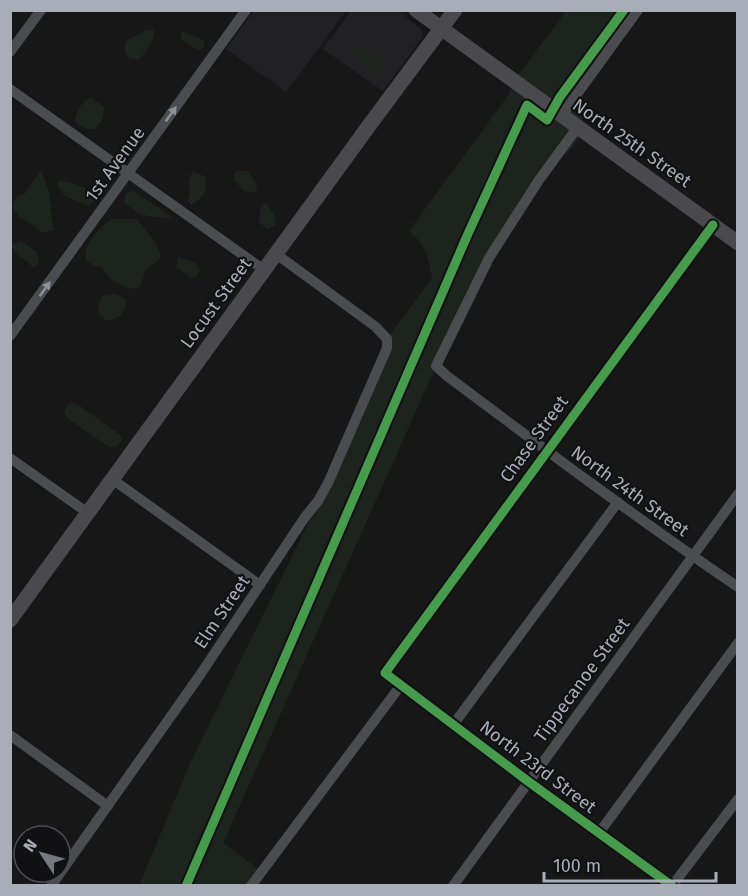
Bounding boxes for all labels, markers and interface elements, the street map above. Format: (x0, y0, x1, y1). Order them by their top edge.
street label: North 25th Street (568, 94, 696, 192)
one-way arrow (165, 106, 177, 121)
street label: 1st Avenue (80, 122, 150, 206)
street label: Locust Street (176, 253, 256, 353)
one-way arrow (39, 281, 51, 297)
street label: Chase Street (495, 391, 573, 487)
street label: North 24th Street (567, 441, 694, 541)
street label: Elm Street (189, 571, 255, 653)
street label: Tippecanoe Street (530, 613, 635, 746)
street label: North 23rd Street (475, 716, 601, 818)
north arrow (12, 824, 72, 884)
text: N (19, 836, 41, 855)
scale bar (544, 845, 716, 883)
text: 100 m (553, 855, 601, 877)

